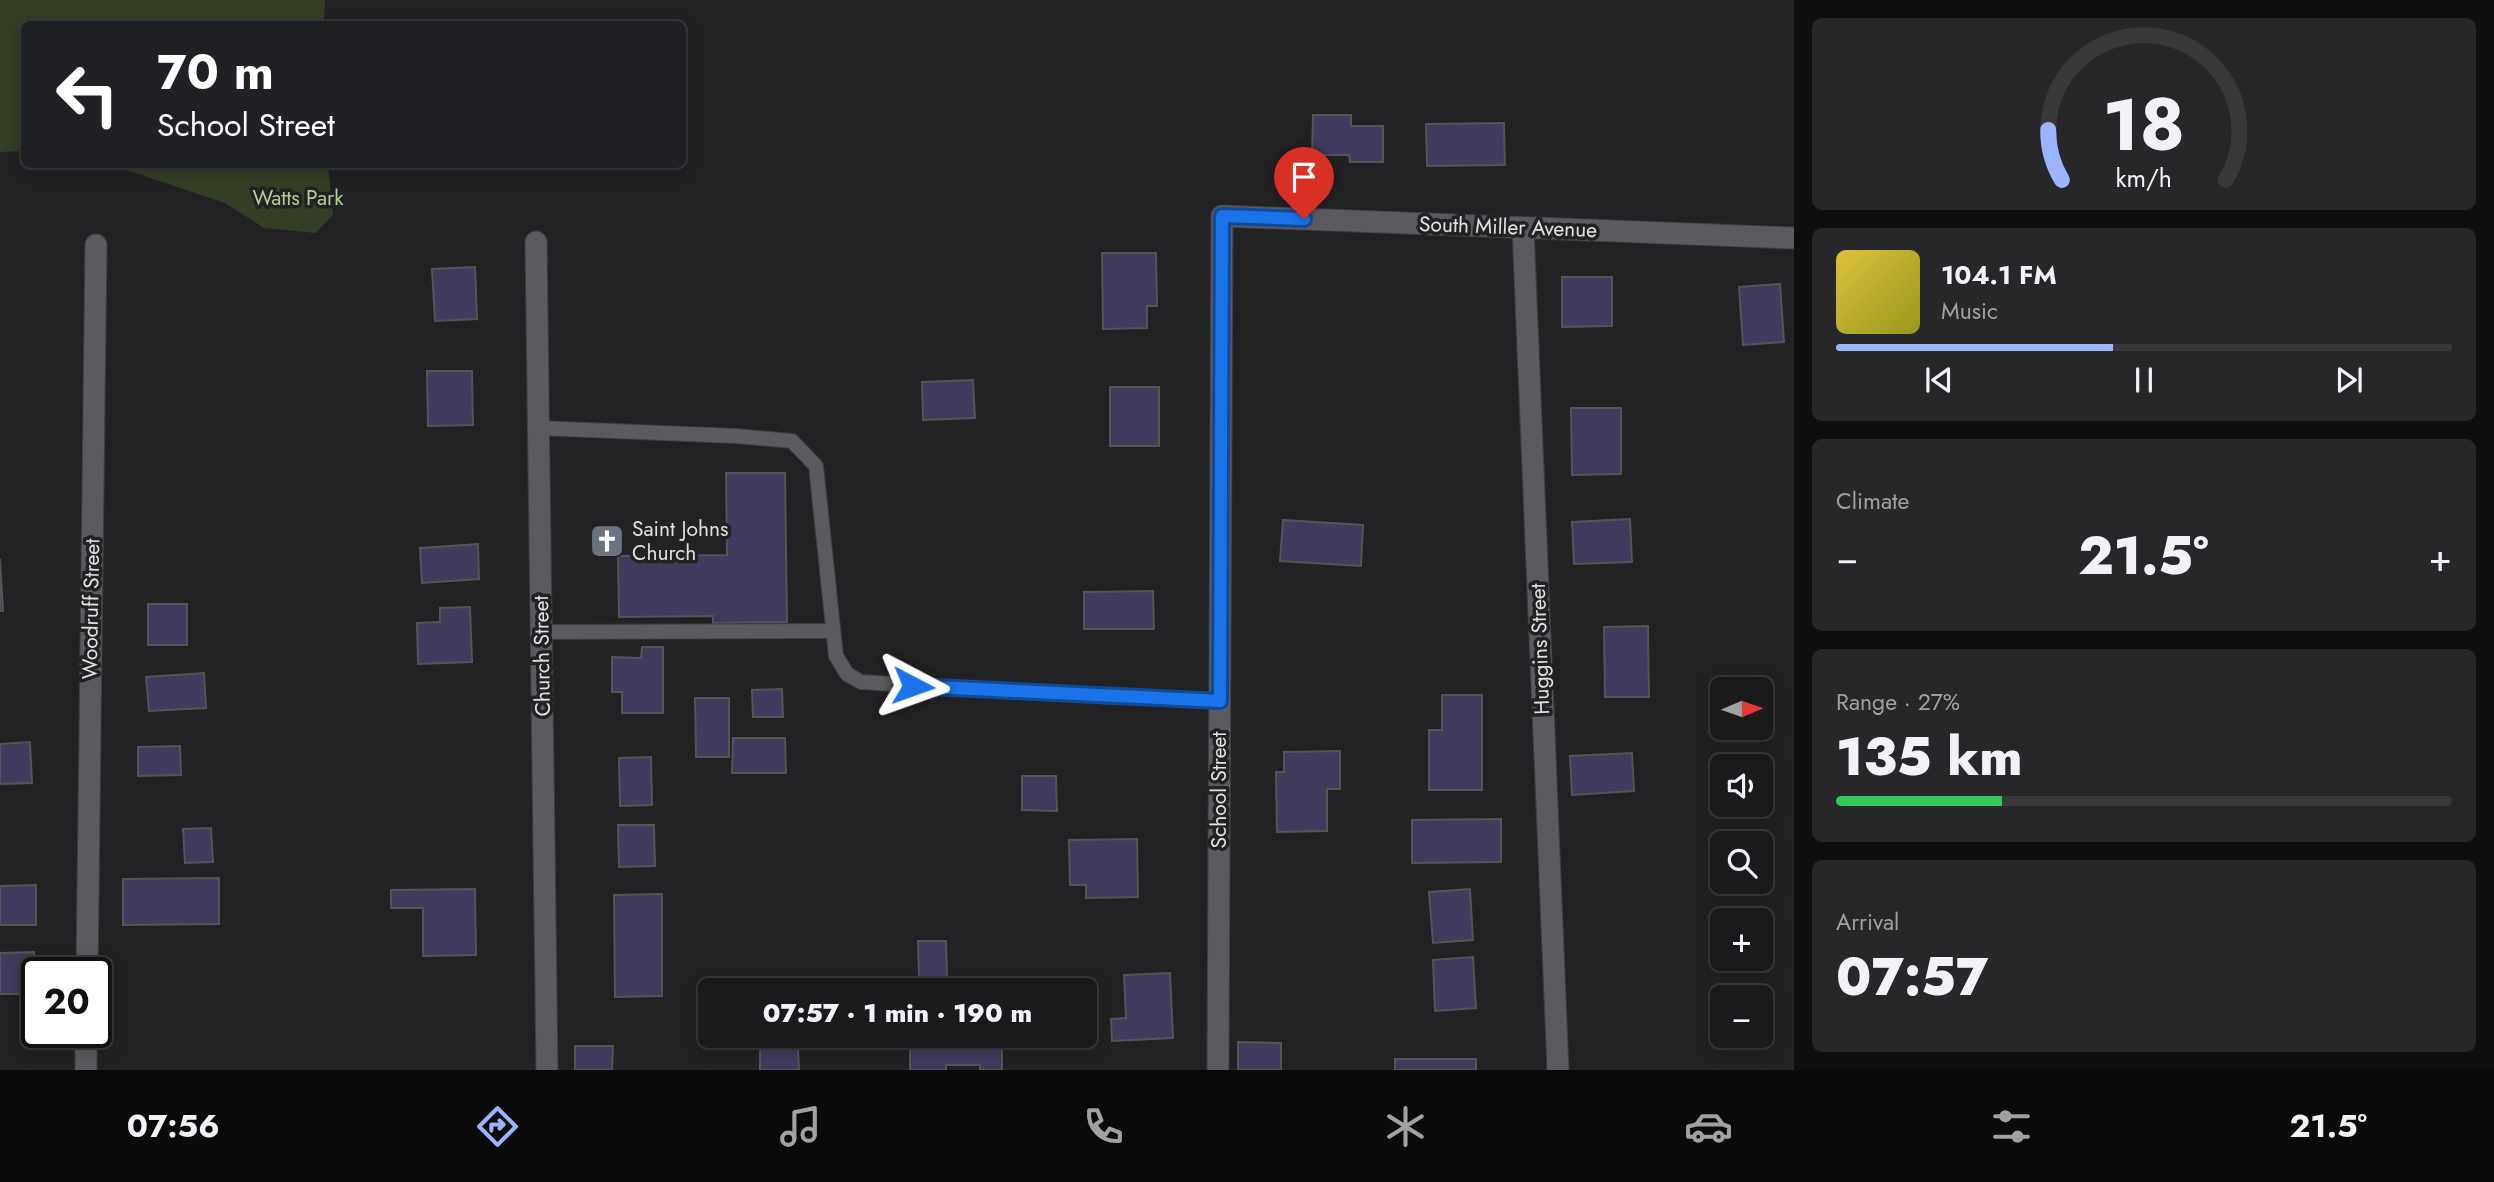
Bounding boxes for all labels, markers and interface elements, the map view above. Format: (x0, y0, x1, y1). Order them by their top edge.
text: 70 m (157, 37, 274, 107)
icon: left (42, 49, 133, 140)
text: 18 (2103, 73, 2185, 178)
text: School Street (157, 102, 335, 148)
pin (1274, 147, 1334, 219)
icon: arrive (1285, 158, 1323, 196)
text: km/h (2116, 160, 2172, 196)
park label: Watts Park (252, 183, 344, 213)
street label: South Miller Avenue (1418, 209, 1598, 245)
text: 104.1 FM (1941, 256, 2057, 294)
text: Music (1941, 294, 1998, 328)
icon: previous (1920, 361, 1958, 399)
icon: pause (2125, 361, 2163, 399)
icon: next (2330, 361, 2368, 399)
text: Climate (1836, 484, 1909, 518)
place label: Saint Johns Church (632, 514, 728, 568)
text: 21.5° (2078, 518, 2209, 594)
church icon: Saint Johns Church (588, 522, 626, 560)
text: − (1836, 530, 1858, 585)
text: + (2429, 530, 2452, 585)
street label: Woodruff Street (75, 538, 107, 680)
street label: Huggins Street (1523, 583, 1557, 715)
street label: Church Street (526, 595, 558, 717)
position arrow (876, 649, 950, 723)
north arrow (1710, 677, 1773, 740)
map controls (1710, 677, 1773, 1048)
text: Range · 27% (1836, 685, 1960, 719)
text: 135 km (1836, 719, 2023, 795)
street label: School Street (1204, 732, 1234, 848)
button: sound (1710, 754, 1773, 817)
button: search (1710, 831, 1773, 894)
text: Arrival (1836, 905, 1899, 939)
button: + (1710, 908, 1773, 971)
text: 07:57 (1836, 939, 1988, 1015)
speed limit sign: 20 (21, 957, 112, 1048)
button: − (1710, 985, 1773, 1048)
text: 07:57 · 1 min · 190 m (763, 994, 1032, 1032)
icon: directions (473, 1102, 522, 1151)
icon: music (776, 1102, 825, 1151)
icon: phone (1079, 1102, 1128, 1151)
icon: climate (1381, 1102, 1430, 1151)
icon: car (1684, 1102, 1733, 1151)
icon: filters (1987, 1102, 2036, 1151)
text: 07:56 (127, 1103, 220, 1149)
text: 21.5° (2289, 1103, 2367, 1149)

